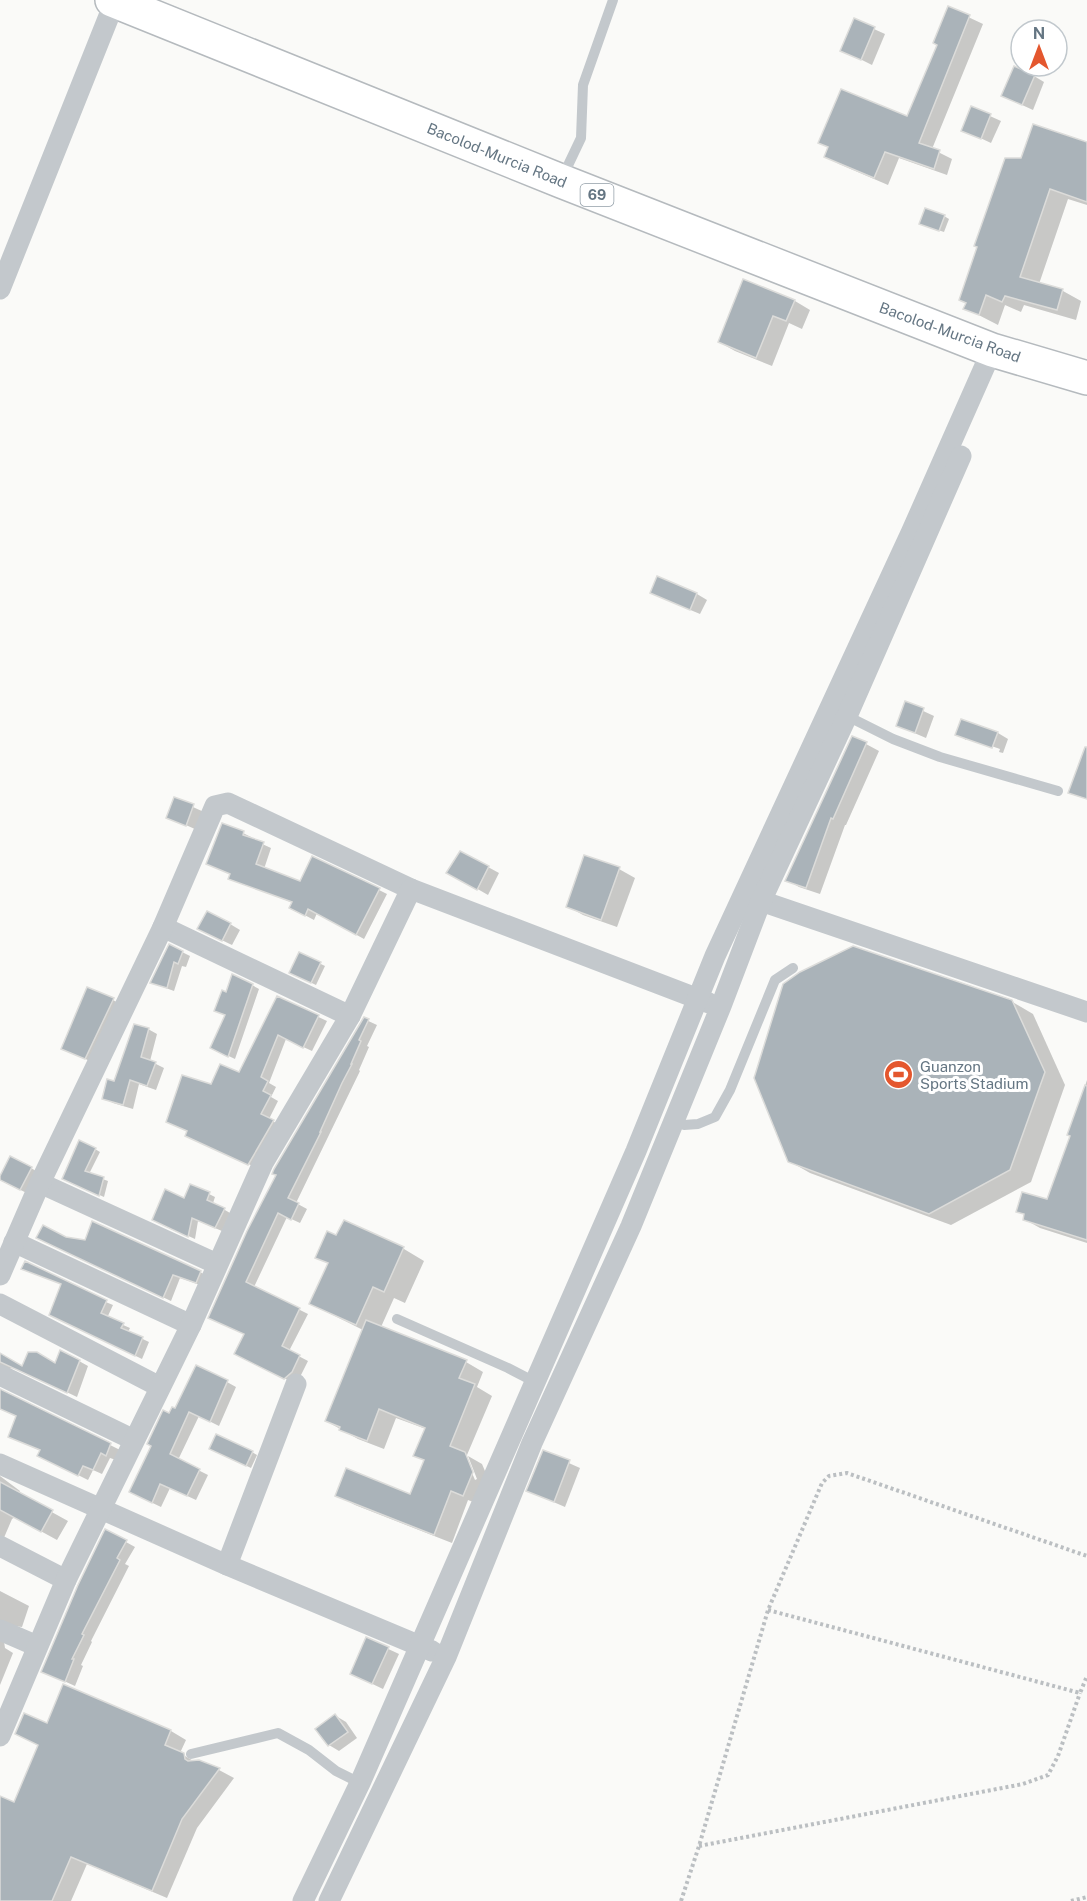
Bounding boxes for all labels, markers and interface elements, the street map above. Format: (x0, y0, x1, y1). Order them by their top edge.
north arrow (1009, 18, 1069, 78)
text: N (1033, 24, 1045, 43)
street label: Bacolod-Murcia Road (425, 119, 569, 191)
road number: 69 (580, 184, 614, 206)
street label: Bacolod-Murcia Road (877, 298, 1023, 366)
place label: Guanzon Sports Stadium (920, 1058, 1028, 1092)
sports icon: Guanzon Sports Stadium (883, 1059, 915, 1091)

